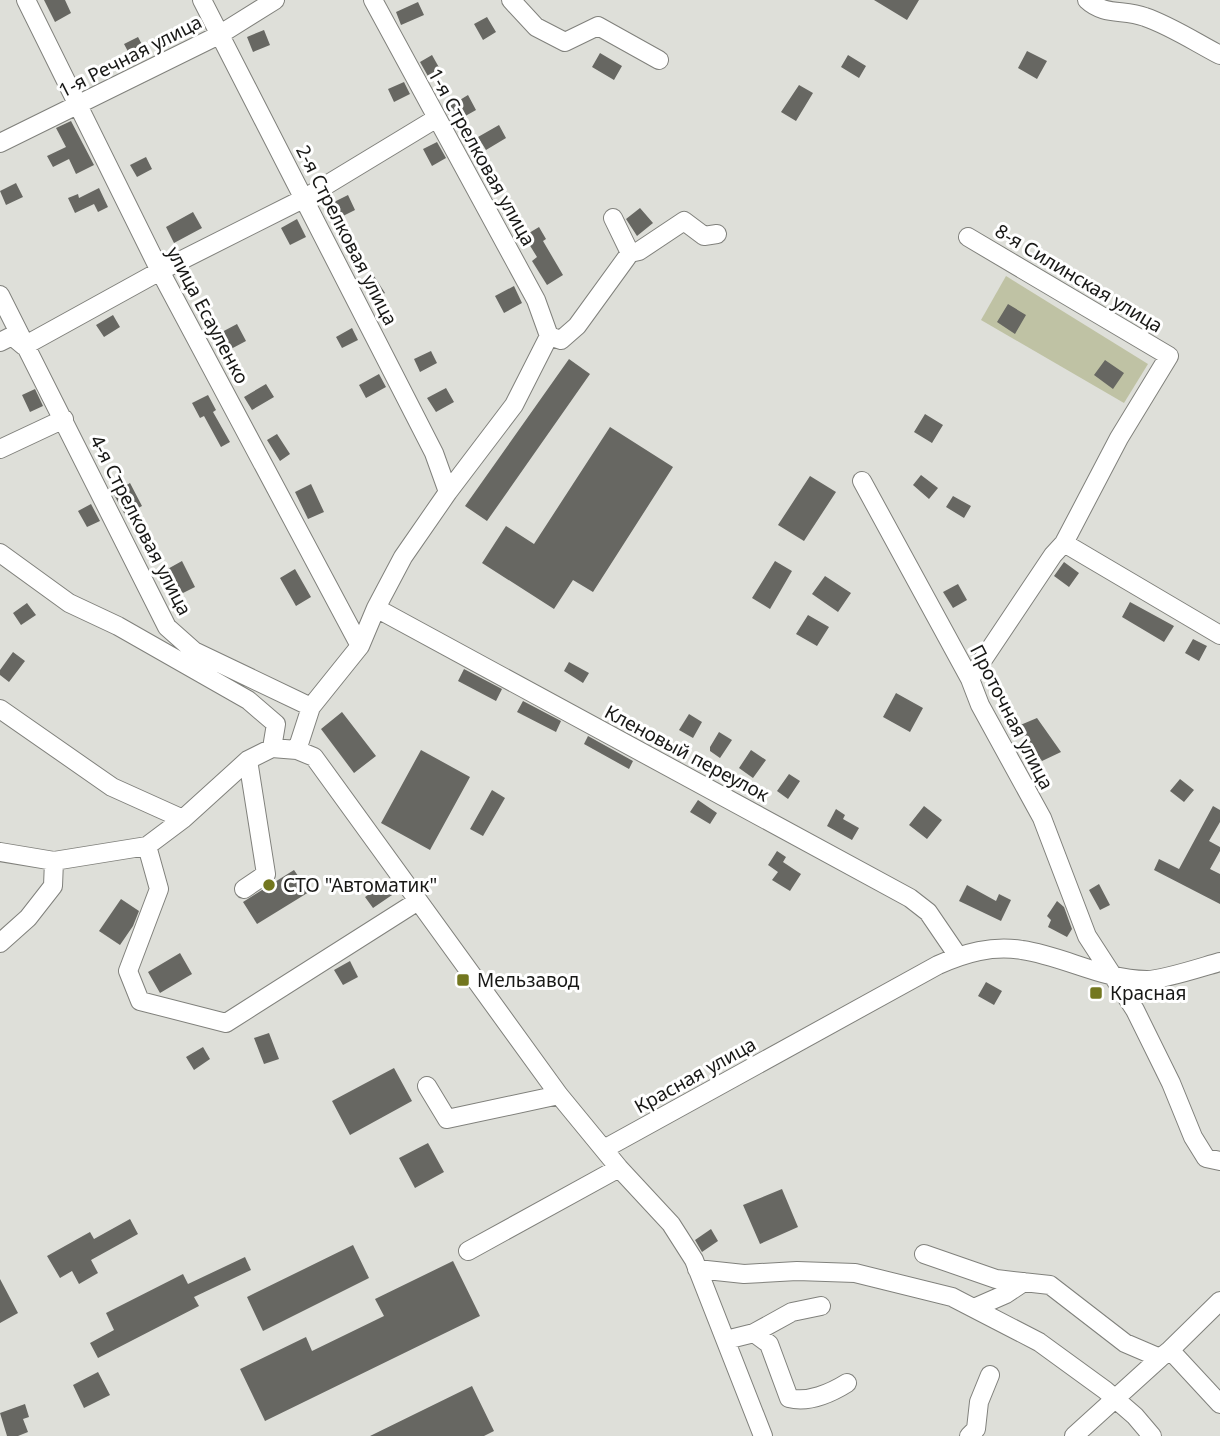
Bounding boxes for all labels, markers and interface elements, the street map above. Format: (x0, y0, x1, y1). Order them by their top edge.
street label: 1-я Речная улица (54, 9, 206, 103)
street label: 1-я Стрелковая улица (422, 64, 542, 250)
street label: 2-я Стрелковая улица (290, 140, 404, 330)
street label: 8-я Силинская улица (990, 218, 1168, 338)
street label: улица Есауленко (161, 242, 255, 388)
street label: 4-я Стрелковая улица (84, 430, 198, 620)
street label: Проточная улица (964, 640, 1060, 794)
street label: Кленовый переулок (600, 699, 774, 807)
place label: СТО "Автоматик" (283, 872, 437, 898)
marker: СТО "Автоматик" (261, 877, 277, 893)
place label: Мельзавод (477, 967, 580, 993)
marker: Мельзавод (455, 972, 471, 988)
place label: Красная (1110, 980, 1187, 1006)
marker: Красная (1088, 985, 1104, 1001)
street label: Красная улица (630, 1031, 760, 1119)

